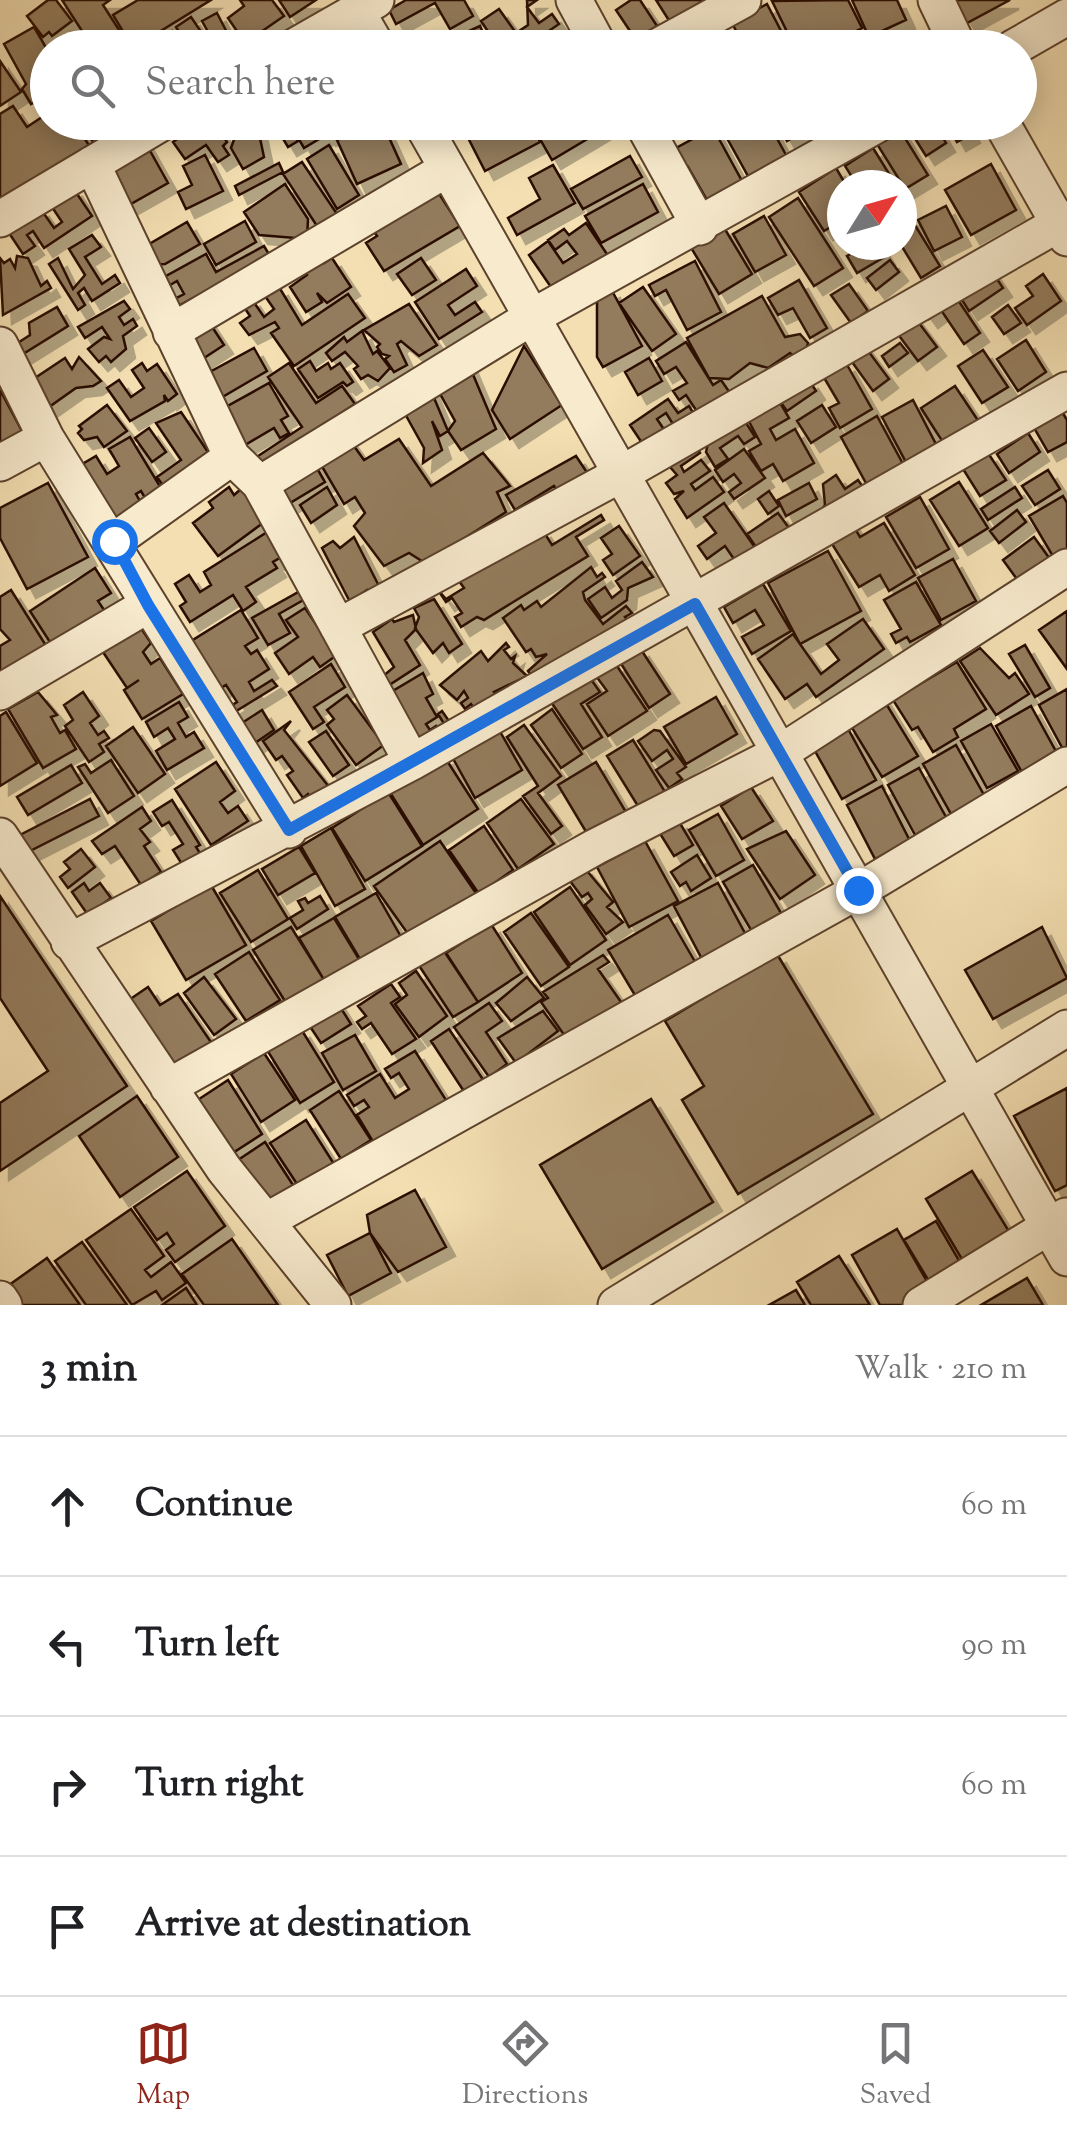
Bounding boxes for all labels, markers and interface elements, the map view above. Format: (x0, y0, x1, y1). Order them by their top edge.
search box (30, 30, 1037, 140)
icon: search (65, 58, 120, 113)
text: Search here (145, 58, 336, 112)
north arrow (827, 170, 917, 260)
route start (92, 519, 138, 565)
route end (836, 868, 882, 914)
text: 3 min (40, 1340, 137, 1400)
text: Walk · 210 m (854, 1347, 1027, 1393)
icon: ahead (40, 1479, 95, 1534)
text: Continue (135, 1479, 293, 1533)
text: 60 m (961, 1483, 1027, 1529)
icon: left (40, 1619, 95, 1674)
text: Turn left (135, 1619, 279, 1673)
text: 90 m (961, 1623, 1027, 1669)
icon: right (40, 1759, 95, 1814)
text: Turn right (135, 1759, 303, 1813)
text: 60 m (961, 1763, 1027, 1809)
icon: arrive (40, 1899, 95, 1954)
text: Arrive at destination (135, 1899, 471, 1953)
tab: Map (136, 2016, 191, 2116)
tab: Directions (462, 2016, 588, 2116)
tab: Saved (859, 2016, 931, 2116)

